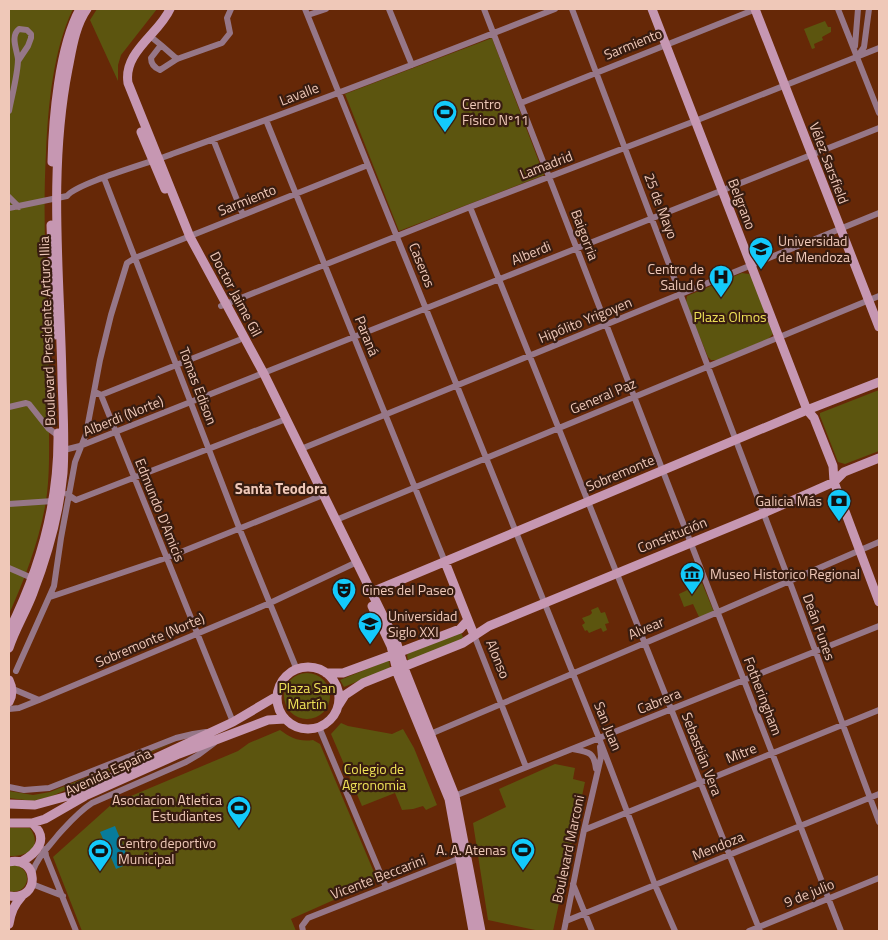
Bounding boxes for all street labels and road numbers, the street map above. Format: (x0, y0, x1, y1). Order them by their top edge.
street label: Sarmiento (601, 22, 665, 65)
street label: Lavalle (276, 76, 322, 111)
street label: Vélez Sarsfield (804, 119, 855, 207)
street label: Lamadrid (516, 145, 575, 184)
street label: 25 de Mayo (639, 170, 684, 242)
street label: Belgrano (723, 175, 762, 232)
street label: Sarmiento (215, 178, 279, 221)
street label: Baigorria (566, 206, 605, 263)
street label: Alberdi (508, 235, 554, 270)
street label: Boulevard Presidente Arturo Illia (33, 236, 60, 426)
street label: Caseros (404, 239, 441, 290)
street label: Doctor Jaime Gil (205, 247, 268, 340)
street label: Hipólito Yrigoyen (535, 291, 635, 348)
street label: Paraná (350, 313, 385, 359)
street label: Tomas Edison (174, 344, 223, 428)
street label: General Paz (566, 372, 639, 419)
street label: Alberdi (Norte) (79, 390, 166, 441)
street label: Sobremonte (582, 449, 657, 496)
street label: Edmundo D'Amicis (130, 455, 191, 565)
street label: Constitución (634, 511, 710, 558)
street label: Deán Funes (798, 591, 841, 663)
street label: Sobremonte (Norte) (92, 607, 208, 672)
street label: Alvear (625, 611, 667, 644)
street label: Alonso (481, 636, 516, 681)
street label: Fotheringham (739, 653, 788, 738)
street label: Cabrera (634, 682, 684, 719)
street label: San Juan (589, 698, 628, 753)
street label: Sebastián Vera (677, 709, 728, 799)
street label: Mitre (722, 737, 759, 768)
street label: Avenida España (61, 742, 154, 801)
street label: Boulevard Marconi (546, 793, 589, 905)
street label: Mendoza (689, 826, 747, 865)
street label: Vicente Beccarini (327, 849, 428, 904)
street label: 9 de julio (780, 873, 837, 912)

